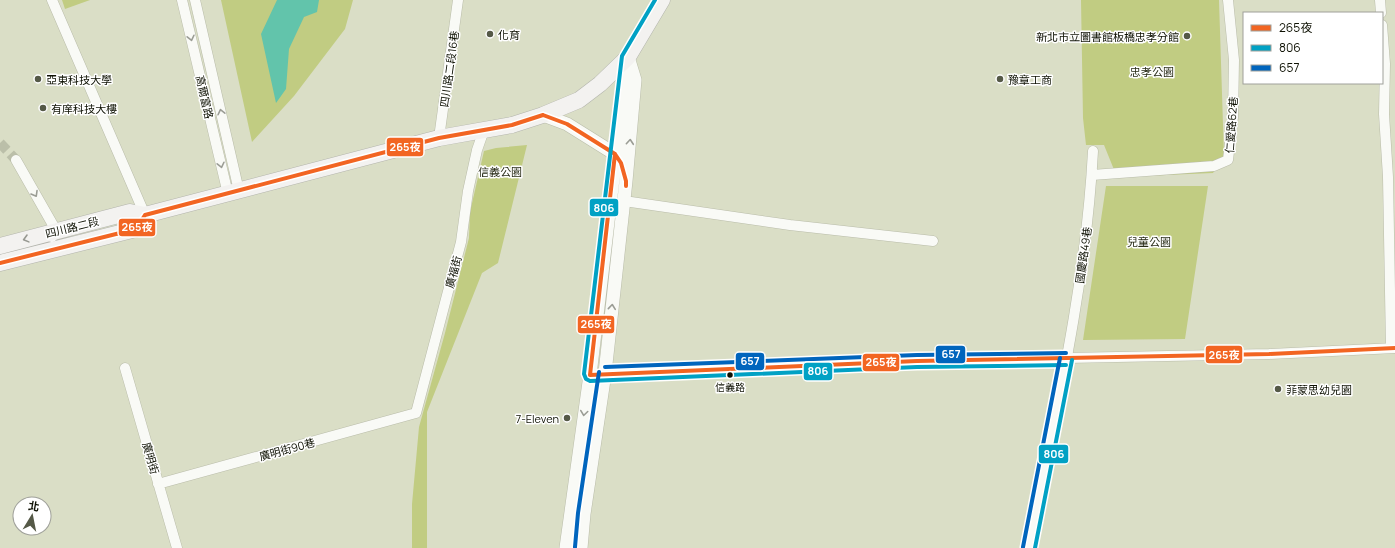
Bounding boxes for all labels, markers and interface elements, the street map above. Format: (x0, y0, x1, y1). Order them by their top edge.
legend (1243, 12, 1383, 84)
text: 265夜 (1279, 19, 1312, 36)
place label: 化育 (498, 27, 520, 42)
marker: 化育 (485, 29, 495, 39)
place label: 新北市立圖書館板橋忠孝分館 (1036, 29, 1179, 44)
street label: 四川路二段16巷 (436, 30, 462, 108)
marker: 新北市立圖書館板橋忠孝分館 (1182, 31, 1192, 41)
one-way arrow (186, 34, 195, 41)
text: 806 (1279, 39, 1301, 56)
text: 657 (1279, 59, 1299, 76)
park label: 忠孝公園 (1130, 64, 1174, 79)
place label: 亞東科技大學 (46, 72, 112, 87)
place label: 豫章工商 (1008, 72, 1052, 87)
marker: 亞東科技大學 (33, 74, 43, 84)
street label: 高爾富路 (193, 74, 217, 120)
marker: 豫章工商 (995, 74, 1005, 84)
street label: 仁愛路62巷 (1222, 96, 1240, 154)
place label: 有庠科技大樓 (51, 101, 117, 116)
marker: 有庠科技大樓 (38, 103, 48, 113)
one-way arrow (217, 109, 226, 116)
line badge: 265夜 (386, 137, 424, 157)
text: 265夜 (390, 139, 420, 154)
one-way arrow (625, 139, 634, 145)
one-way arrow (216, 161, 224, 168)
park label: 信義公園 (478, 164, 522, 179)
one-way arrow (31, 190, 38, 197)
line badge: 806 (589, 198, 619, 217)
text: 806 (594, 200, 615, 215)
street label: 四川路二段 (44, 213, 100, 241)
line badge: 265夜 (118, 218, 156, 237)
text: 265夜 (122, 219, 152, 234)
street label: 國慶路49巷 (1072, 226, 1094, 284)
one-way arrow (23, 234, 30, 243)
park label: 兒童公園 (1127, 234, 1171, 249)
street label: 廣福街 (441, 254, 465, 290)
one-way arrow (607, 304, 616, 310)
line badge: 265夜 (577, 315, 615, 334)
text: 265夜 (581, 316, 611, 331)
line badge: 657 (935, 345, 966, 364)
line badge: 265夜 (1205, 345, 1243, 364)
text: 657 (941, 346, 961, 361)
text: 265夜 (1209, 347, 1239, 362)
line badge: 657 (735, 352, 765, 371)
text: 657 (740, 353, 760, 368)
line badge: 265夜 (862, 353, 900, 372)
text: 265夜 (866, 354, 896, 369)
line badge: 806 (803, 362, 833, 381)
text: 806 (808, 363, 829, 378)
marker: 信義路 (725, 370, 735, 380)
place label: 信義路 (715, 380, 745, 394)
place label: 菲蒙思幼兒園 (1286, 382, 1352, 397)
marker: 菲蒙思幼兒園 (1273, 384, 1283, 394)
one-way arrow (580, 410, 589, 416)
place label: 7-Eleven (516, 411, 559, 426)
marker: 7-Eleven (562, 413, 572, 423)
street label: 廣明街90巷 (257, 434, 317, 464)
street label: 廣明街 (139, 440, 163, 476)
line badge: 806 (1038, 444, 1069, 464)
text: 806 (1044, 446, 1065, 461)
north arrow (12, 496, 52, 536)
text: 北 (27, 497, 41, 514)

